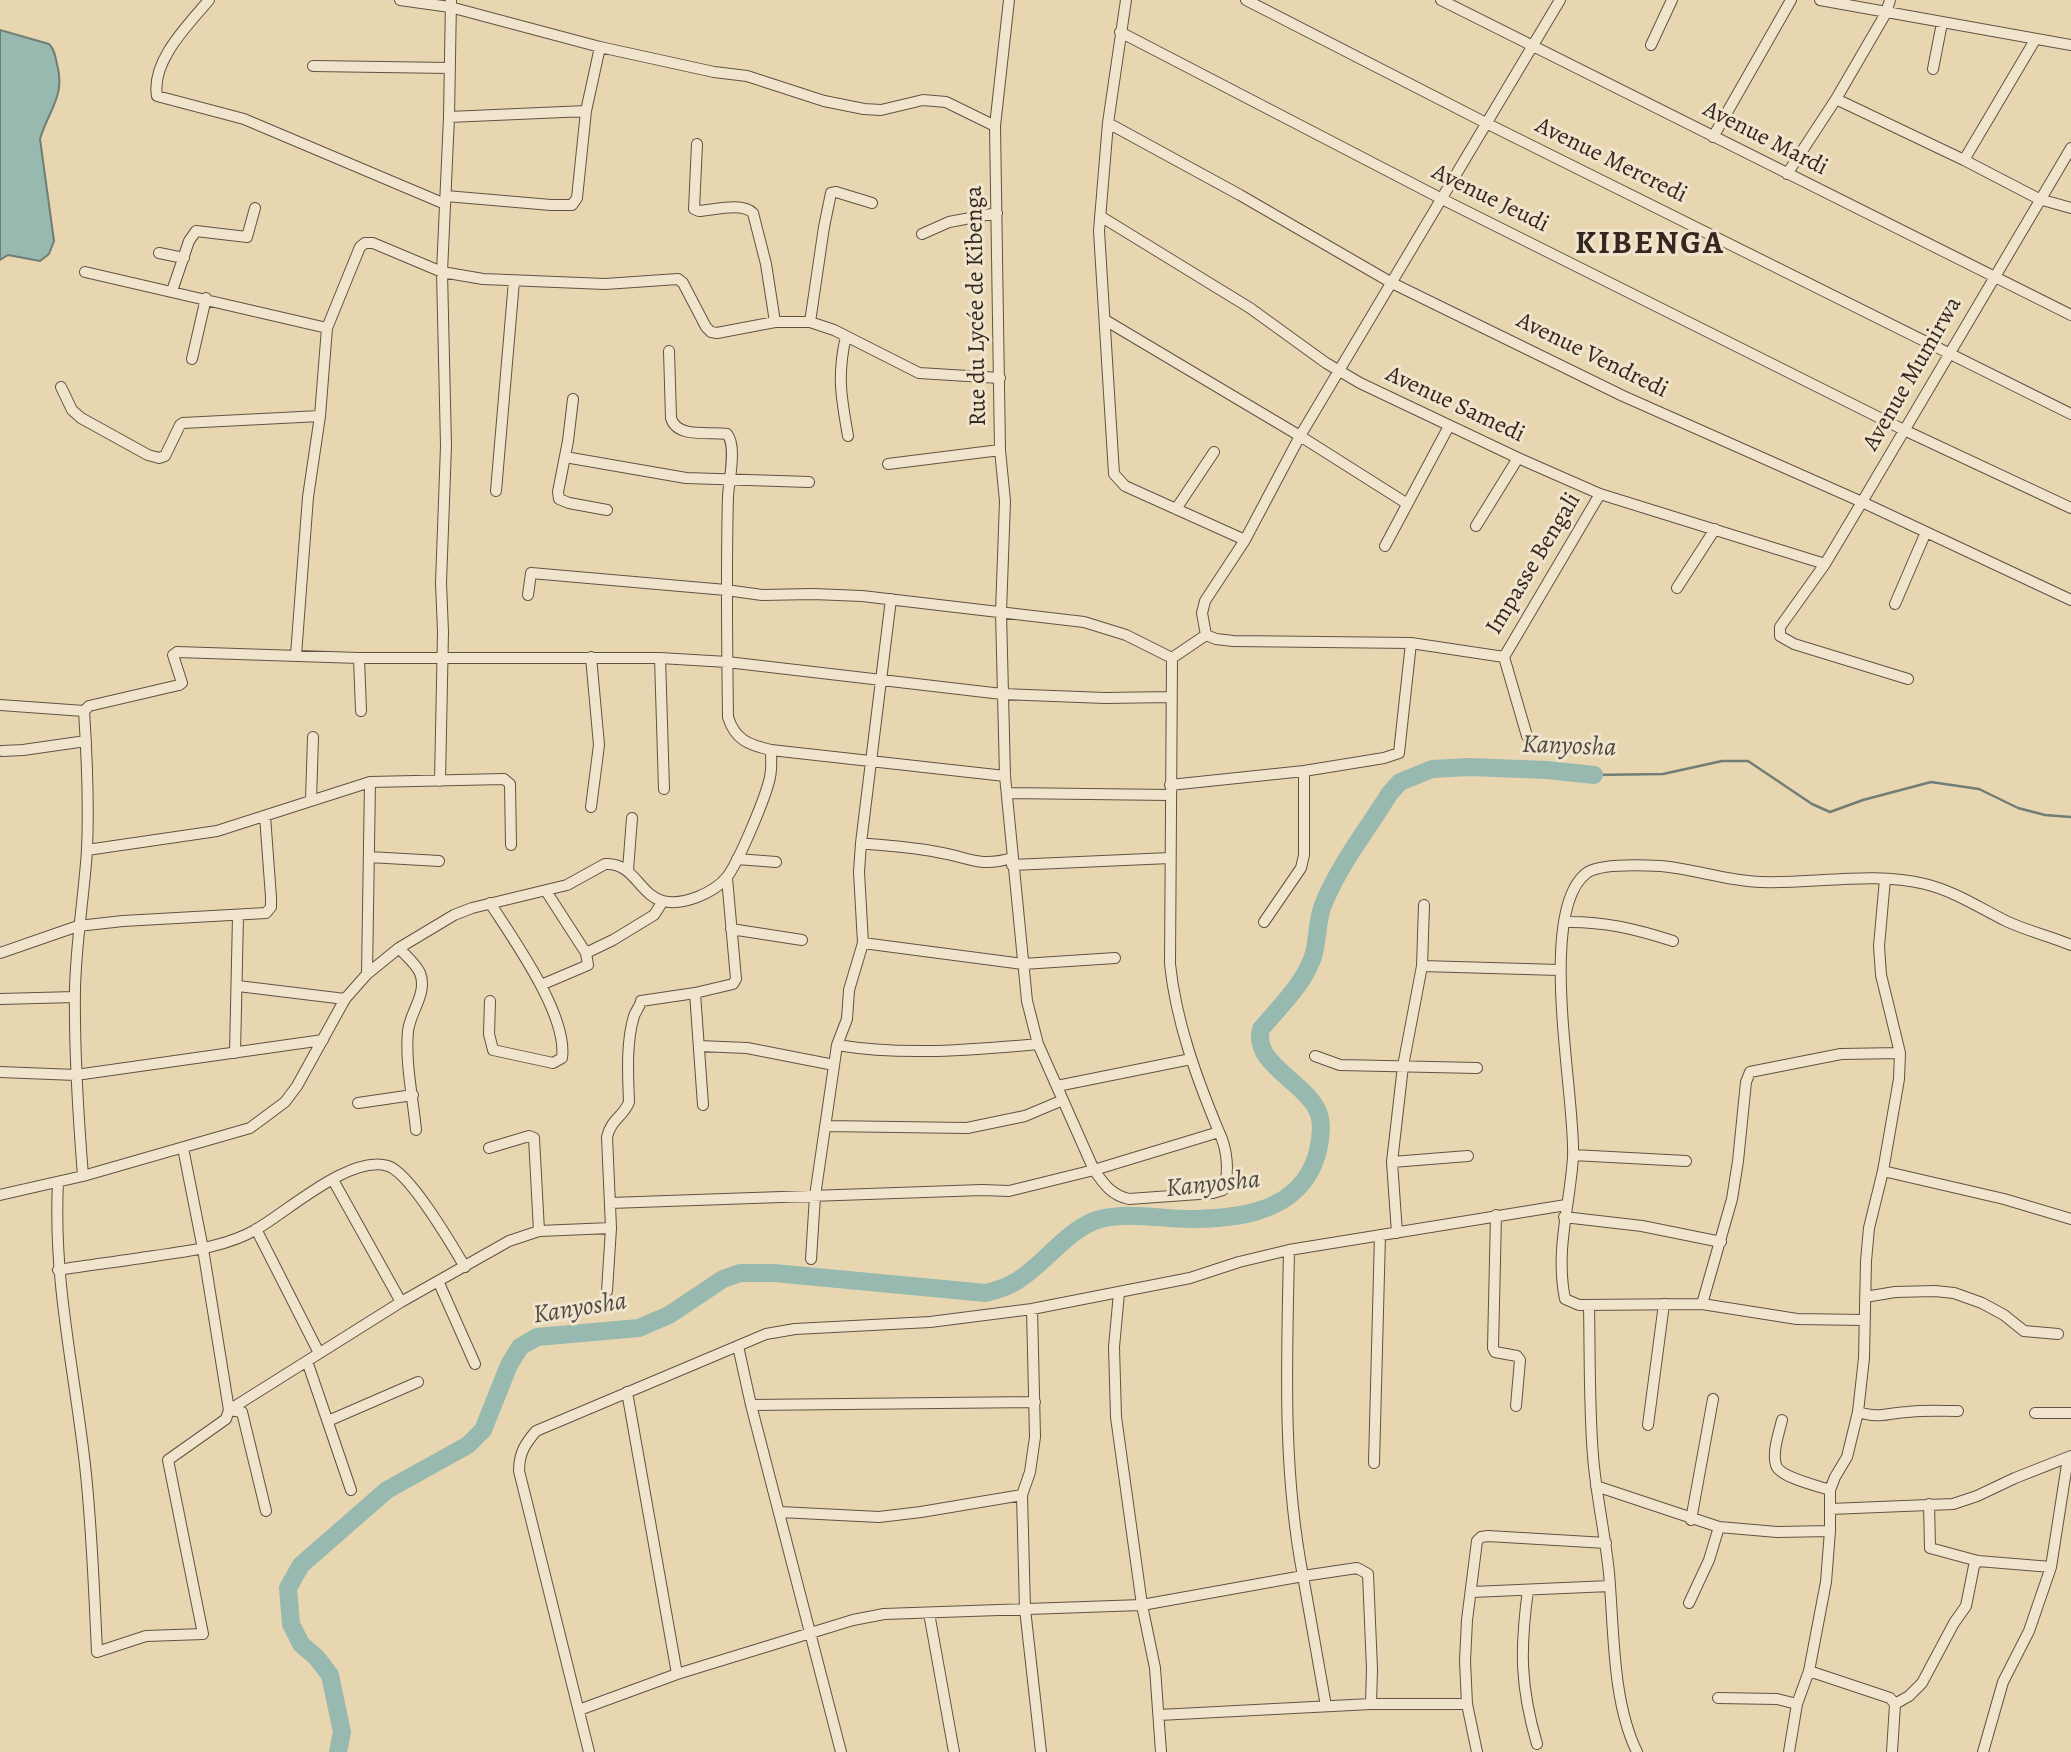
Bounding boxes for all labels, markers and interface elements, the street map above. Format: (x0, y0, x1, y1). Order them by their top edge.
street label: Avenue Mardi (1698, 95, 1832, 183)
street label: Avenue Mercredi (1530, 112, 1692, 210)
street label: Avenue Jeudi (1427, 158, 1553, 240)
street label: Rue du Lycée de Kibenga (961, 186, 993, 426)
district label: KIBENGA (1576, 226, 1724, 264)
street label: Avenue Mumirwa (1857, 292, 1969, 456)
street label: Avenue Vendredi (1511, 307, 1673, 405)
street label: Avenue Samedi (1381, 360, 1529, 450)
street label: Impasse Bengali (1480, 488, 1588, 640)
water label: Kanyosha (1521, 730, 1617, 764)
water label: Kanyosha (1164, 1165, 1262, 1205)
water label: Kanyosha (531, 1286, 629, 1332)

